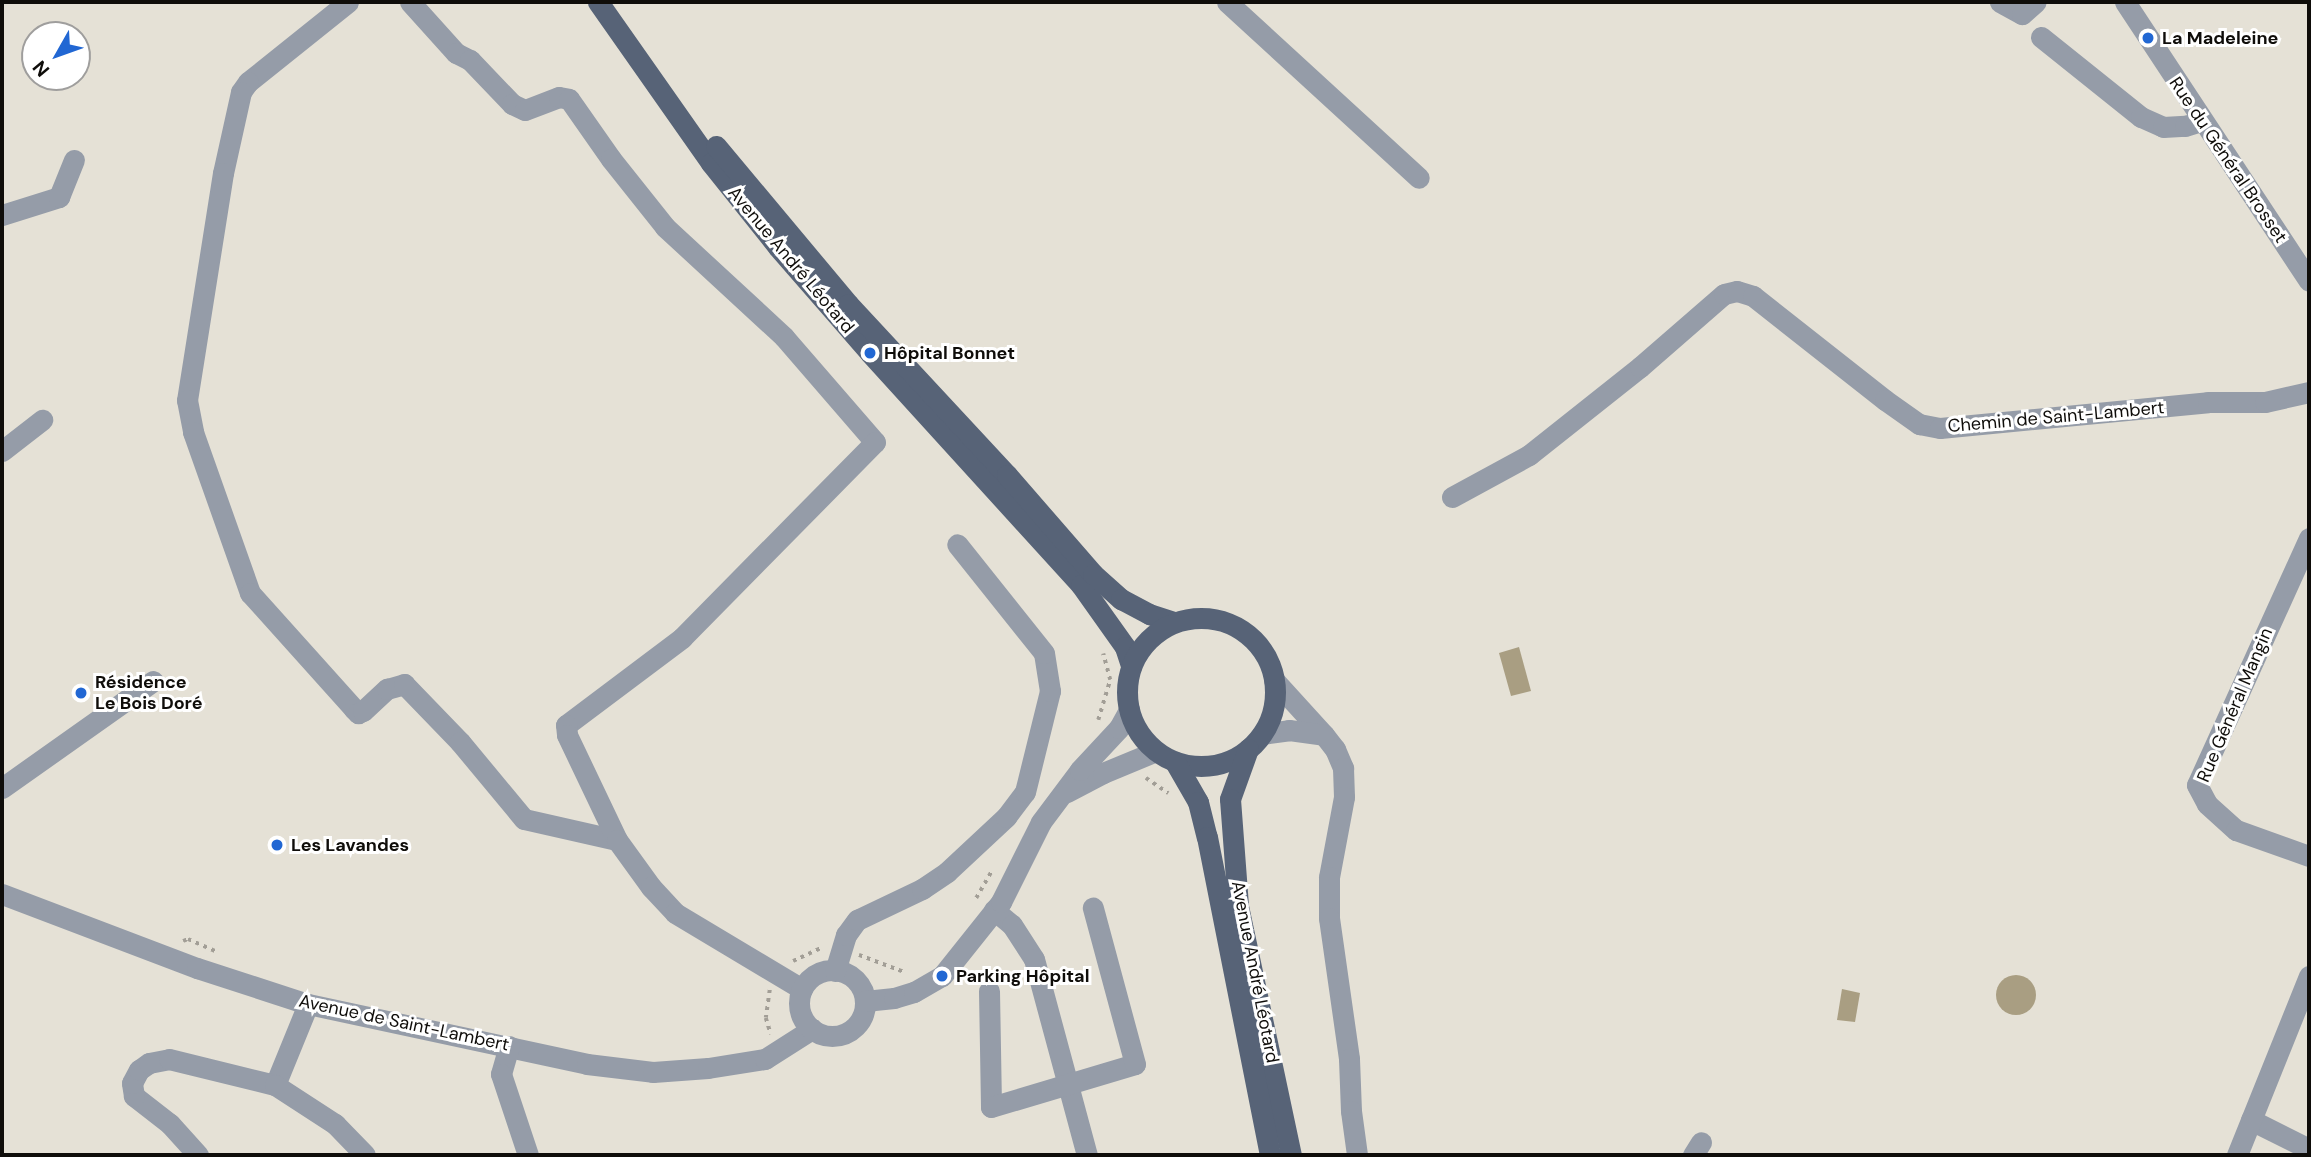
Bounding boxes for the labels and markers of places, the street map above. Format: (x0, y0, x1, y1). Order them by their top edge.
place label: La Madeleine (2162, 27, 2278, 49)
marker: La Madeleine (2140, 30, 2156, 46)
place label: Hôpital Bonnet (884, 342, 1015, 364)
marker: Hôpital Bonnet (862, 345, 878, 361)
place label: Résidence Le Bois Doré (95, 672, 203, 714)
marker: Résidence Le Bois Doré (73, 685, 89, 701)
place label: Les Lavandes (291, 834, 409, 856)
marker: Les Lavandes (269, 837, 285, 853)
place label: Parking Hôpital (956, 965, 1089, 987)
marker: Parking Hôpital (934, 968, 950, 984)

